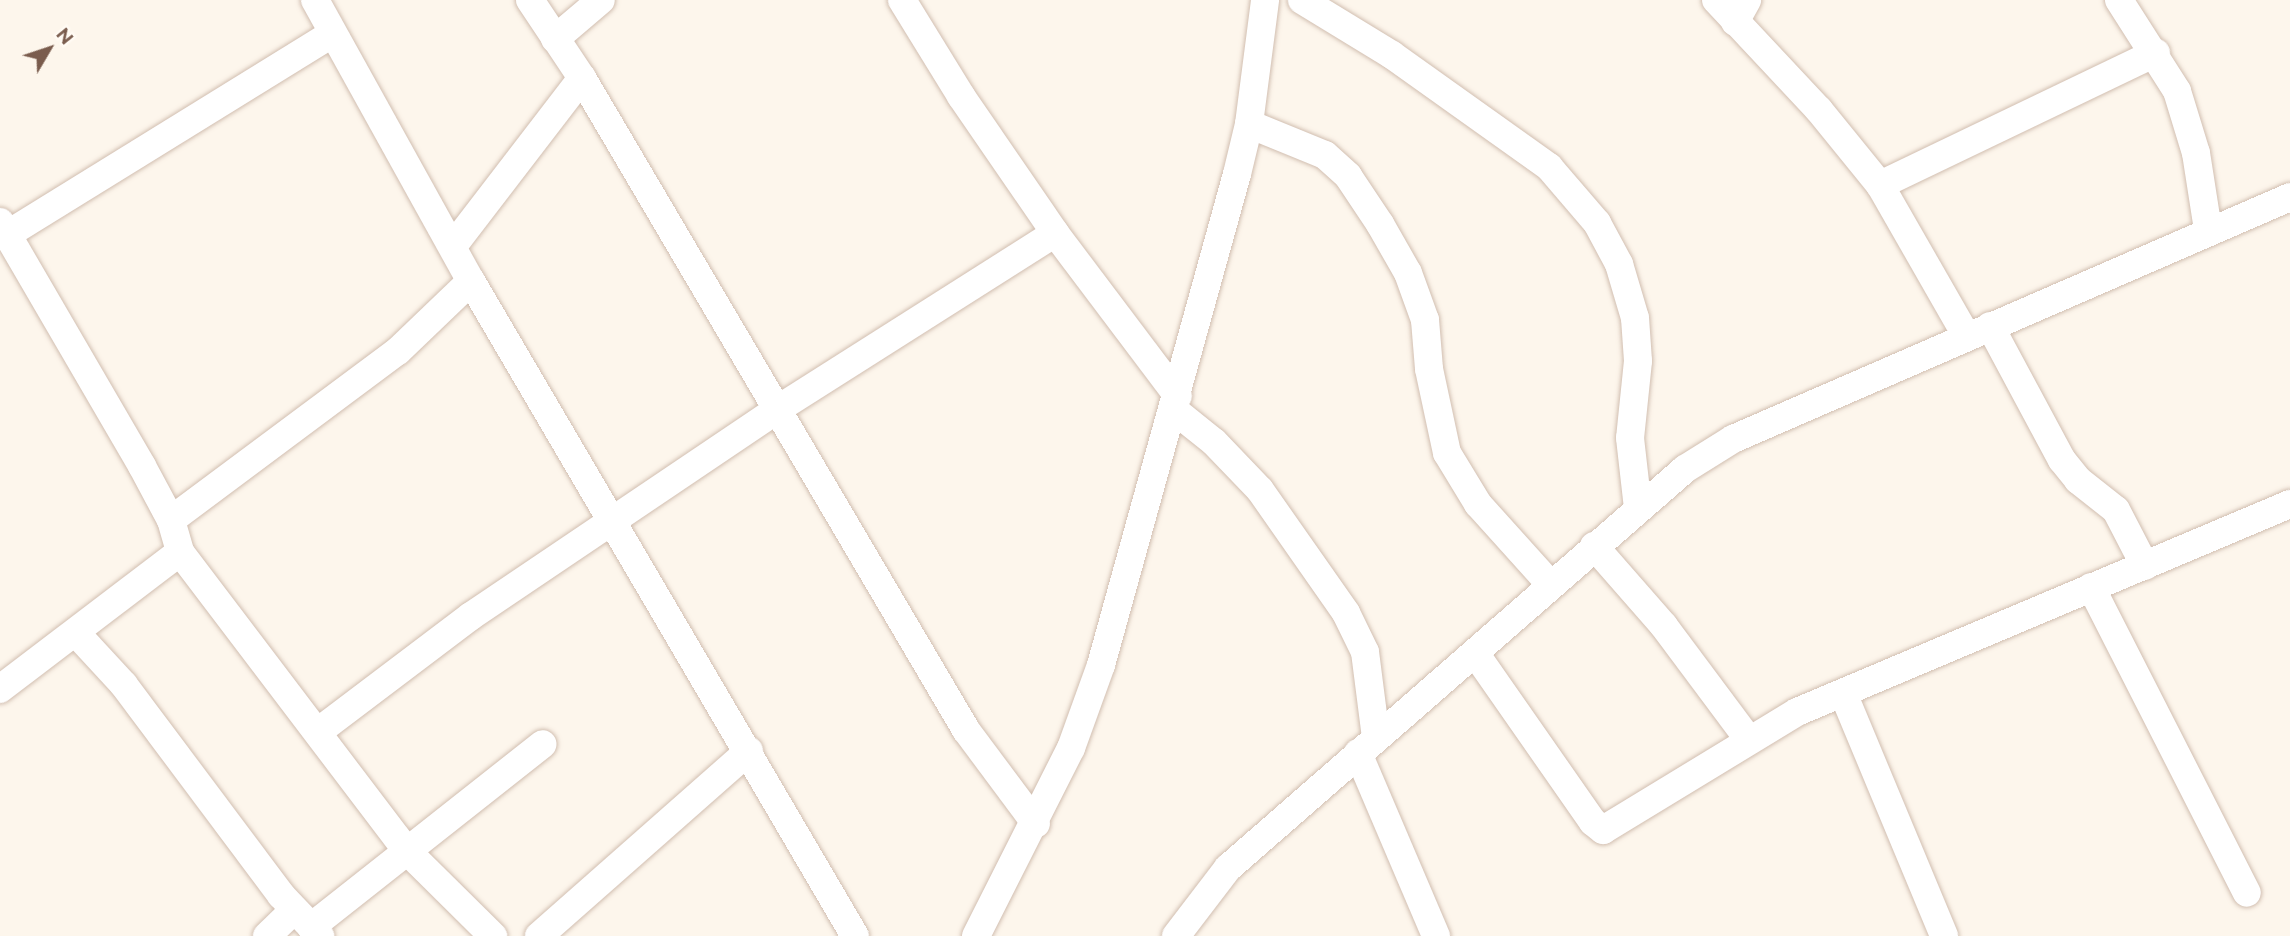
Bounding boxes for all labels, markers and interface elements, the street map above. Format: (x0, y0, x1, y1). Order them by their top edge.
north arrow (14, 14, 84, 84)
text: N (52, 23, 78, 48)

